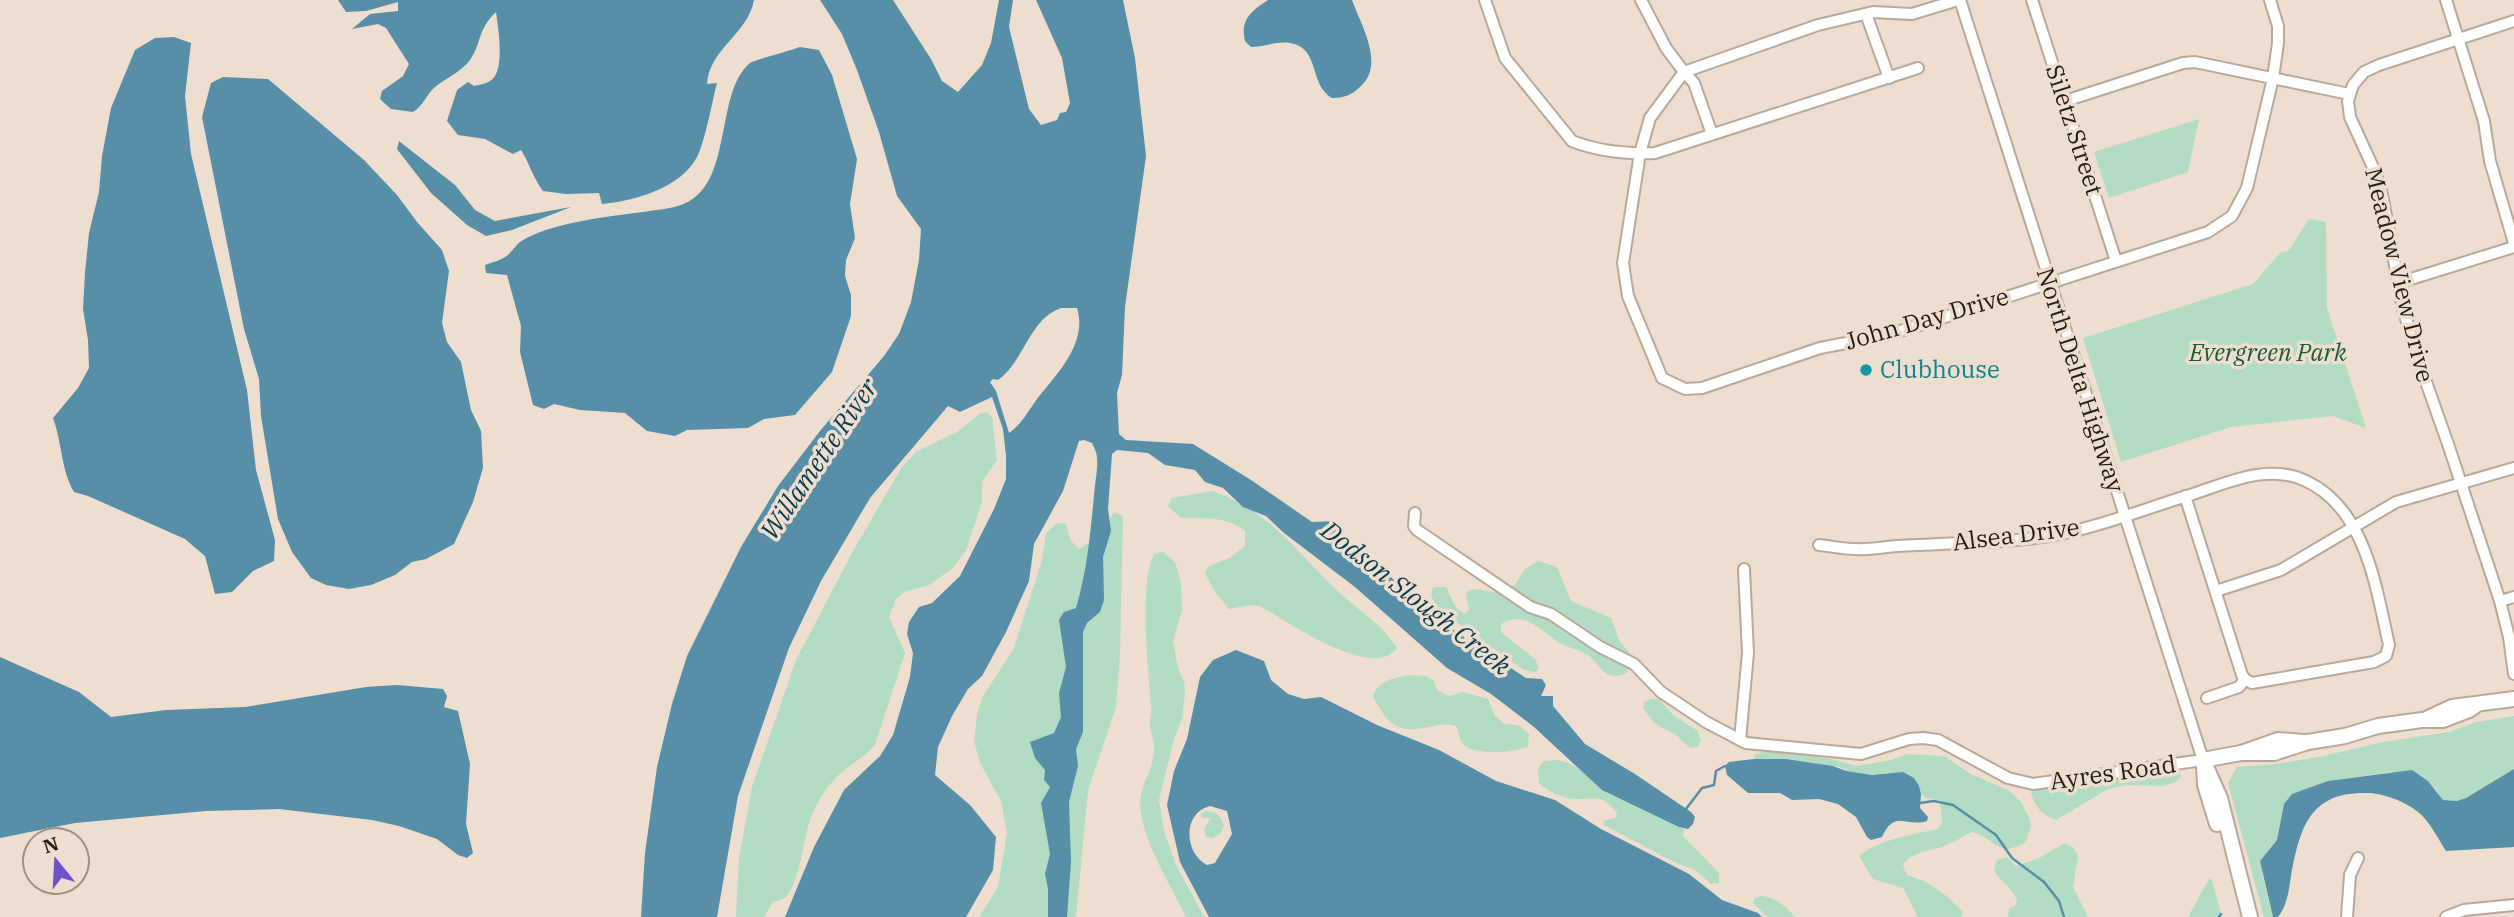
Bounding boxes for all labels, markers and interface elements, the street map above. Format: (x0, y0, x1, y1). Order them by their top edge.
street label: Siletz Street (2039, 60, 2111, 199)
street label: Meadow View Drive (2358, 164, 2442, 385)
street label: North Delta Highway (2029, 263, 2132, 496)
street label: John Day Drive (1841, 279, 2012, 357)
park label: Evergreen Park (2188, 336, 2347, 368)
place label: Clubhouse (1880, 353, 2000, 385)
marker: Clubhouse (1858, 362, 1874, 378)
water label: Willamette River (752, 371, 885, 545)
street label: Alsea Drive (1951, 510, 2081, 558)
water label: Dodson Slough Creek (1314, 512, 1518, 682)
street label: Ayres Road (2048, 747, 2178, 797)
north arrow (21, 826, 91, 896)
text: N (40, 831, 62, 859)

